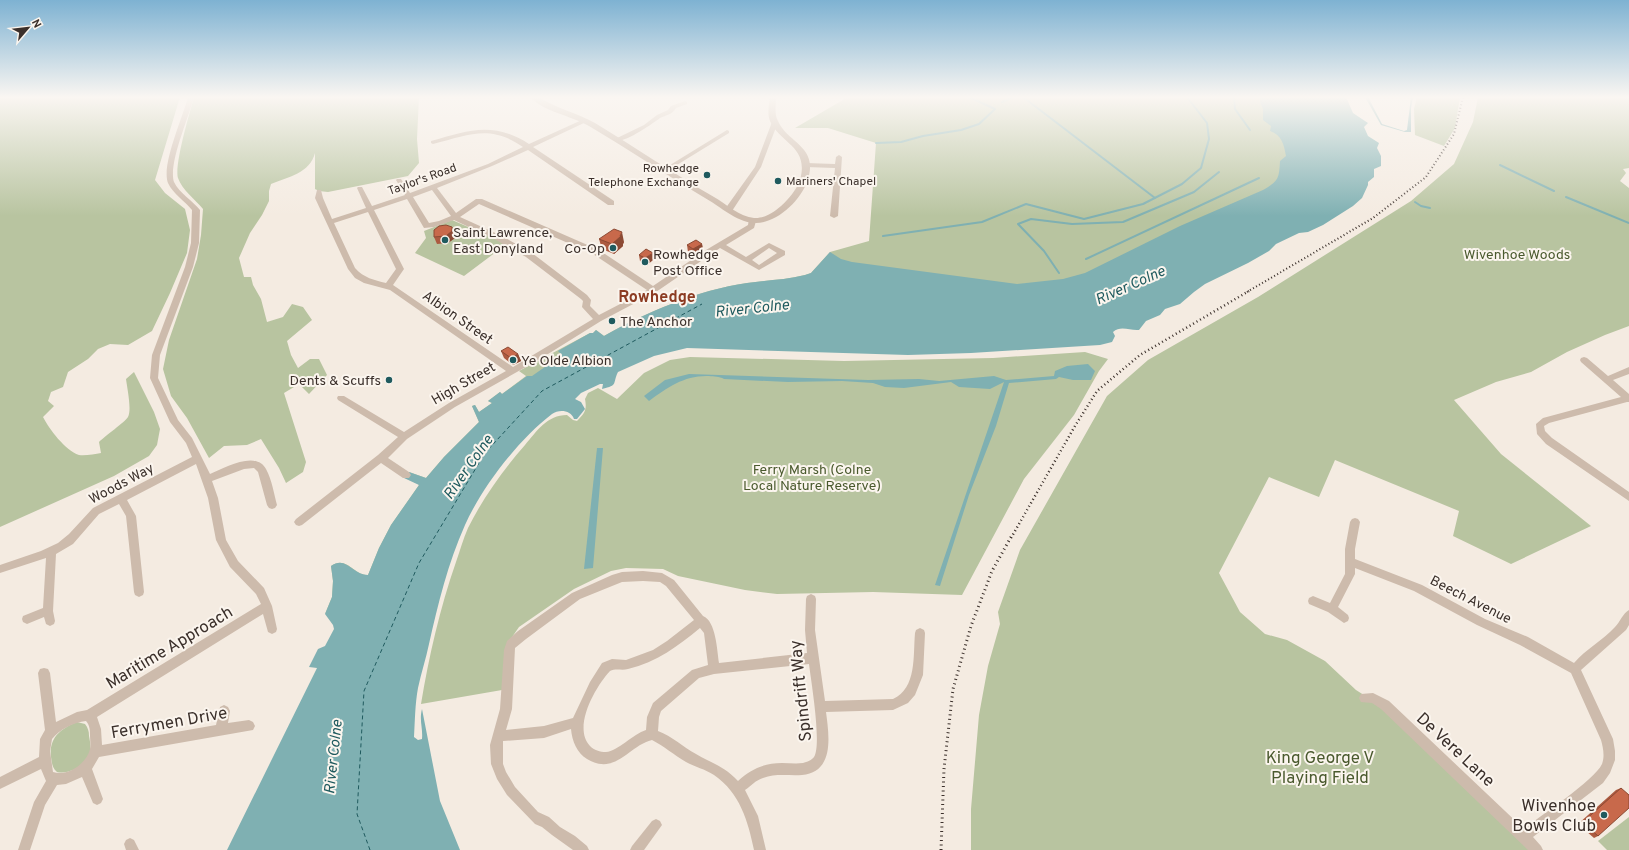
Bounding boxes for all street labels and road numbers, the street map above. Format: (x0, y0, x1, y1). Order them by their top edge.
street label: Taylor's Road (386, 160, 459, 200)
street label: Albion Street (419, 288, 496, 349)
street label: High Street (429, 359, 499, 409)
street label: Woods Way (86, 460, 157, 509)
street label: Beech Avenue (1427, 572, 1514, 628)
street label: Maritime Approach (102, 602, 238, 695)
street label: Spindrift Way (786, 639, 818, 743)
street label: Ferrymen Drive (109, 703, 229, 745)
street label: De Vere Lane (1411, 708, 1499, 792)

